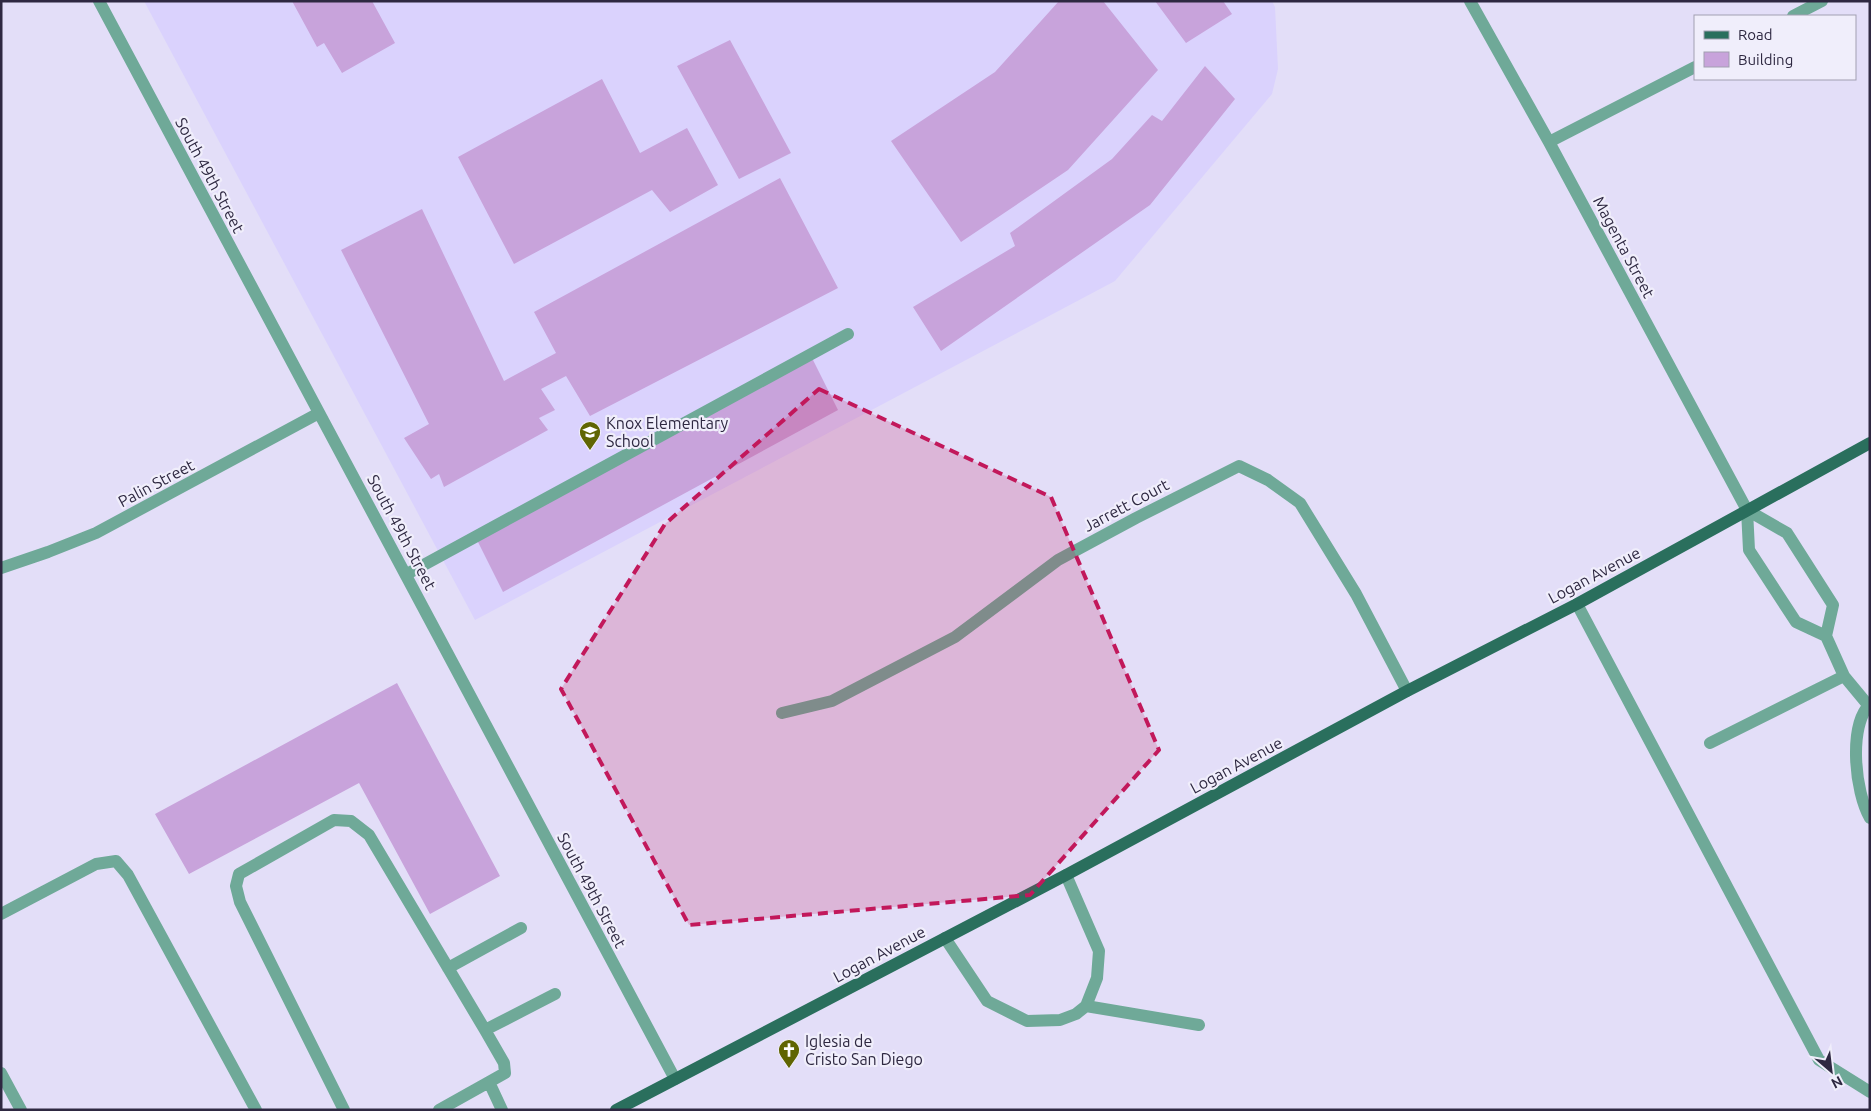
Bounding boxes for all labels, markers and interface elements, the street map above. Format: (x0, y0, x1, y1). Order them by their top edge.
legend (1694, 15, 1856, 80)
text: Road (1738, 26, 1773, 43)
text: Building (1738, 51, 1793, 68)
street label: South 49th Street (172, 114, 248, 236)
street label: Magenta Street (1590, 193, 1659, 301)
place label: Knox Elementary School (606, 414, 728, 450)
school or university icon: Knox Elementary School (578, 420, 602, 451)
street label: Palin Street (115, 455, 198, 510)
street label: South 49th Street (364, 471, 440, 593)
street label: Jarrett Court (1080, 475, 1172, 535)
street label: Logan Avenue (1545, 543, 1643, 607)
street label: Logan Avenue (1187, 733, 1285, 797)
street label: South 49th Street (554, 829, 630, 951)
street label: Logan Avenue (830, 922, 928, 986)
place label: Iglesia de Cristo San Diego (805, 1032, 923, 1068)
church icon: Iglesia de Cristo San Diego (777, 1038, 801, 1069)
north arrow (1806, 1046, 1856, 1096)
text: N (1829, 1073, 1845, 1092)

